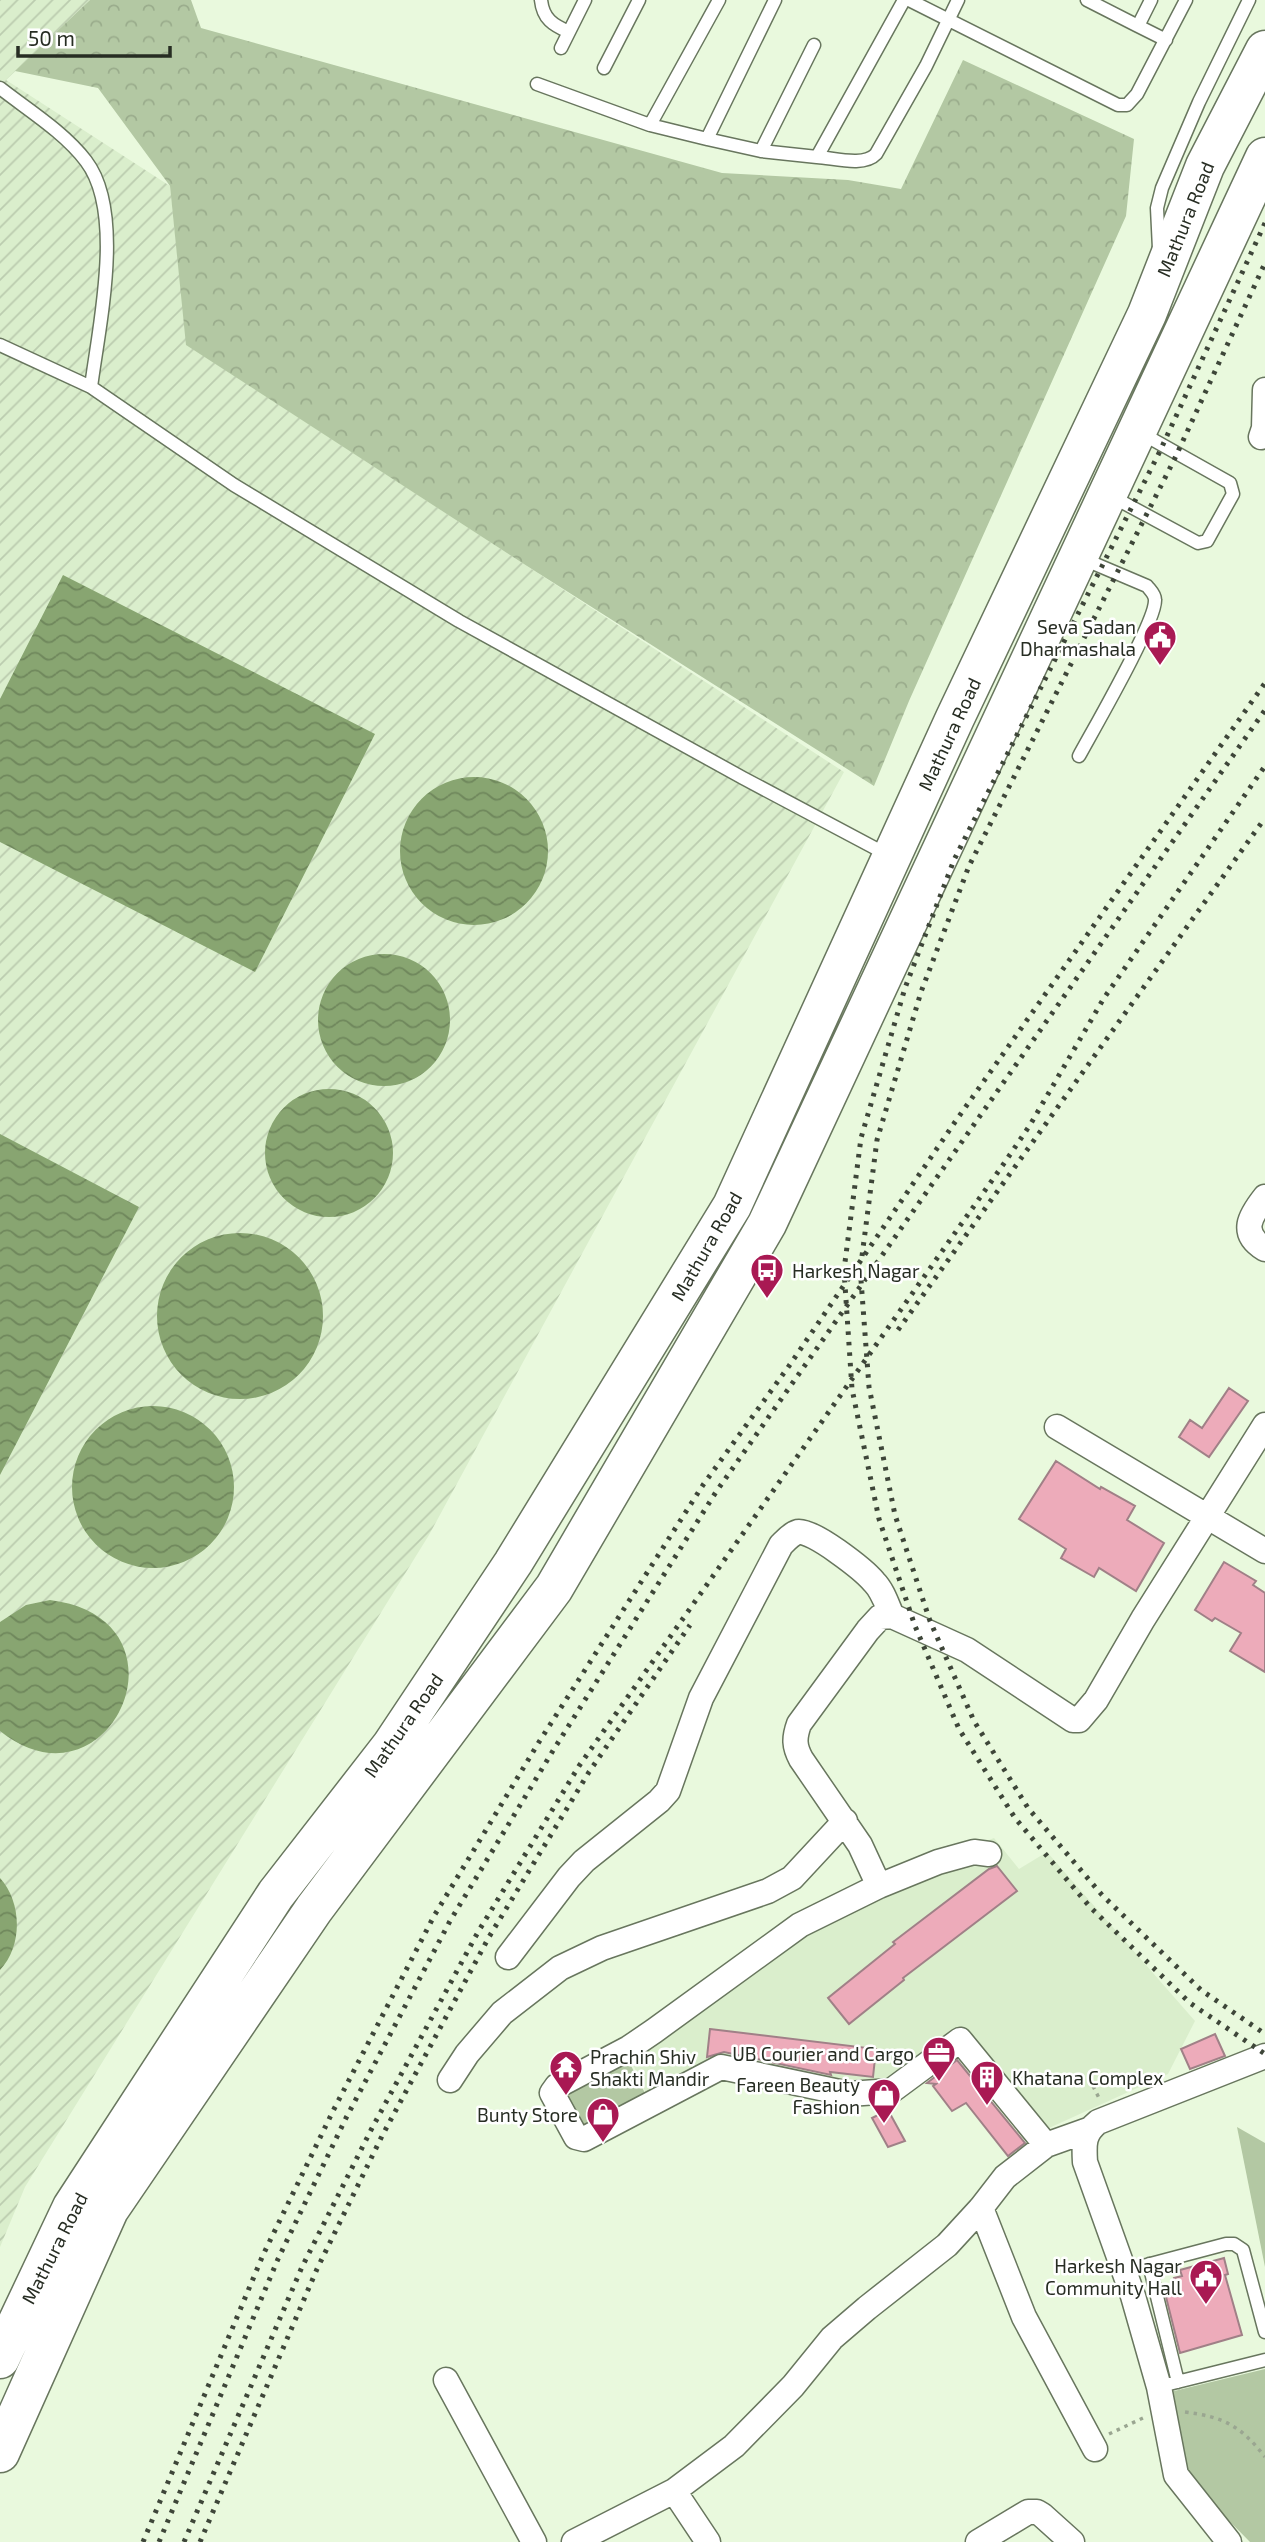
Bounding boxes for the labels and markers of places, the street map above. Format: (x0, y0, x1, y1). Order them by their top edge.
place label: Seva Sadan Dharmashala (1020, 615, 1136, 660)
public building icon: Seva Sadan Dharmashala (1141, 618, 1179, 667)
bus stop icon: Harkesh Nagar (748, 1251, 786, 1300)
place label: Harkesh Nagar (792, 1259, 920, 1282)
office icon: UB Courier and Cargo (920, 2034, 958, 2083)
place label: UB Courier and Cargo (732, 2042, 914, 2065)
place label: Prachin Shiv Shakti Mandir (590, 2045, 710, 2090)
temple icon: Prachin Shiv Shakti Mandir (547, 2048, 585, 2097)
building icon: Khatana Complex (968, 2058, 1006, 2107)
place label: Khatana Complex (1012, 2066, 1163, 2089)
place label: Fareen Beauty Fashion (736, 2073, 860, 2118)
shop icon: Fareen Beauty Fashion (865, 2076, 903, 2125)
shop icon: Bunty Store (584, 2095, 622, 2144)
place label: Bunty Store (477, 2103, 578, 2126)
place label: Harkesh Nagar Community Hall (1045, 2254, 1182, 2299)
public building icon: Harkesh Nagar Community Hall (1187, 2257, 1225, 2306)

